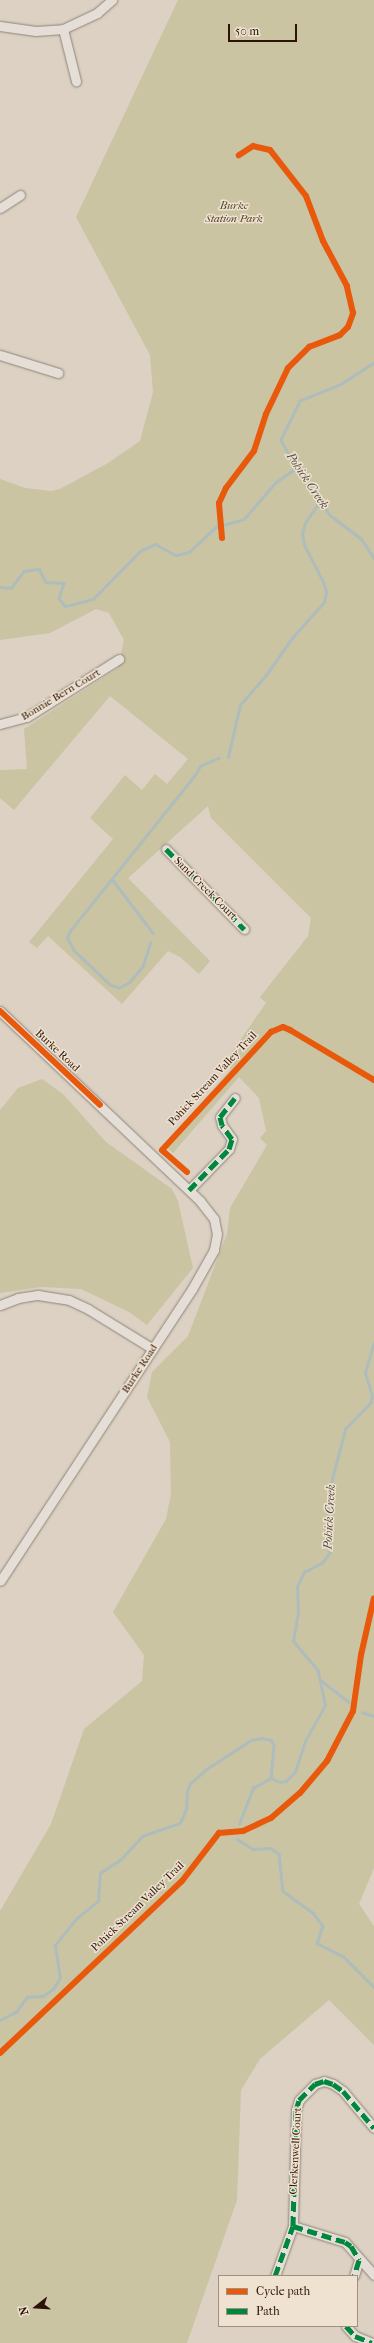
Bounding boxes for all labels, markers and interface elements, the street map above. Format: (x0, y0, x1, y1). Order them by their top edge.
scale bar (230, 16, 299, 42)
text: 50 m (235, 24, 259, 38)
park label: Burke Station Park (205, 200, 263, 226)
water label: Pohick Creek (283, 450, 331, 512)
street label: Bonnie Bern Court (19, 666, 103, 724)
street label: Sand Creek Court (171, 855, 239, 923)
street label: Burke Road (32, 1027, 82, 1075)
street label: Pohick Stream Valley Trail (166, 1029, 260, 1129)
street label: Burke Road (119, 1342, 161, 1396)
water label: Pohick Creek (321, 1484, 339, 1550)
street label: Pohick Stream Valley Trail (89, 1859, 187, 1955)
street label: Clerkenwell Court (287, 2107, 305, 2195)
legend (218, 2275, 358, 2327)
text: Cycle path (256, 2284, 310, 2298)
north arrow (16, 2287, 56, 2327)
text: Path (256, 2304, 280, 2318)
text: N (17, 2305, 31, 2317)

